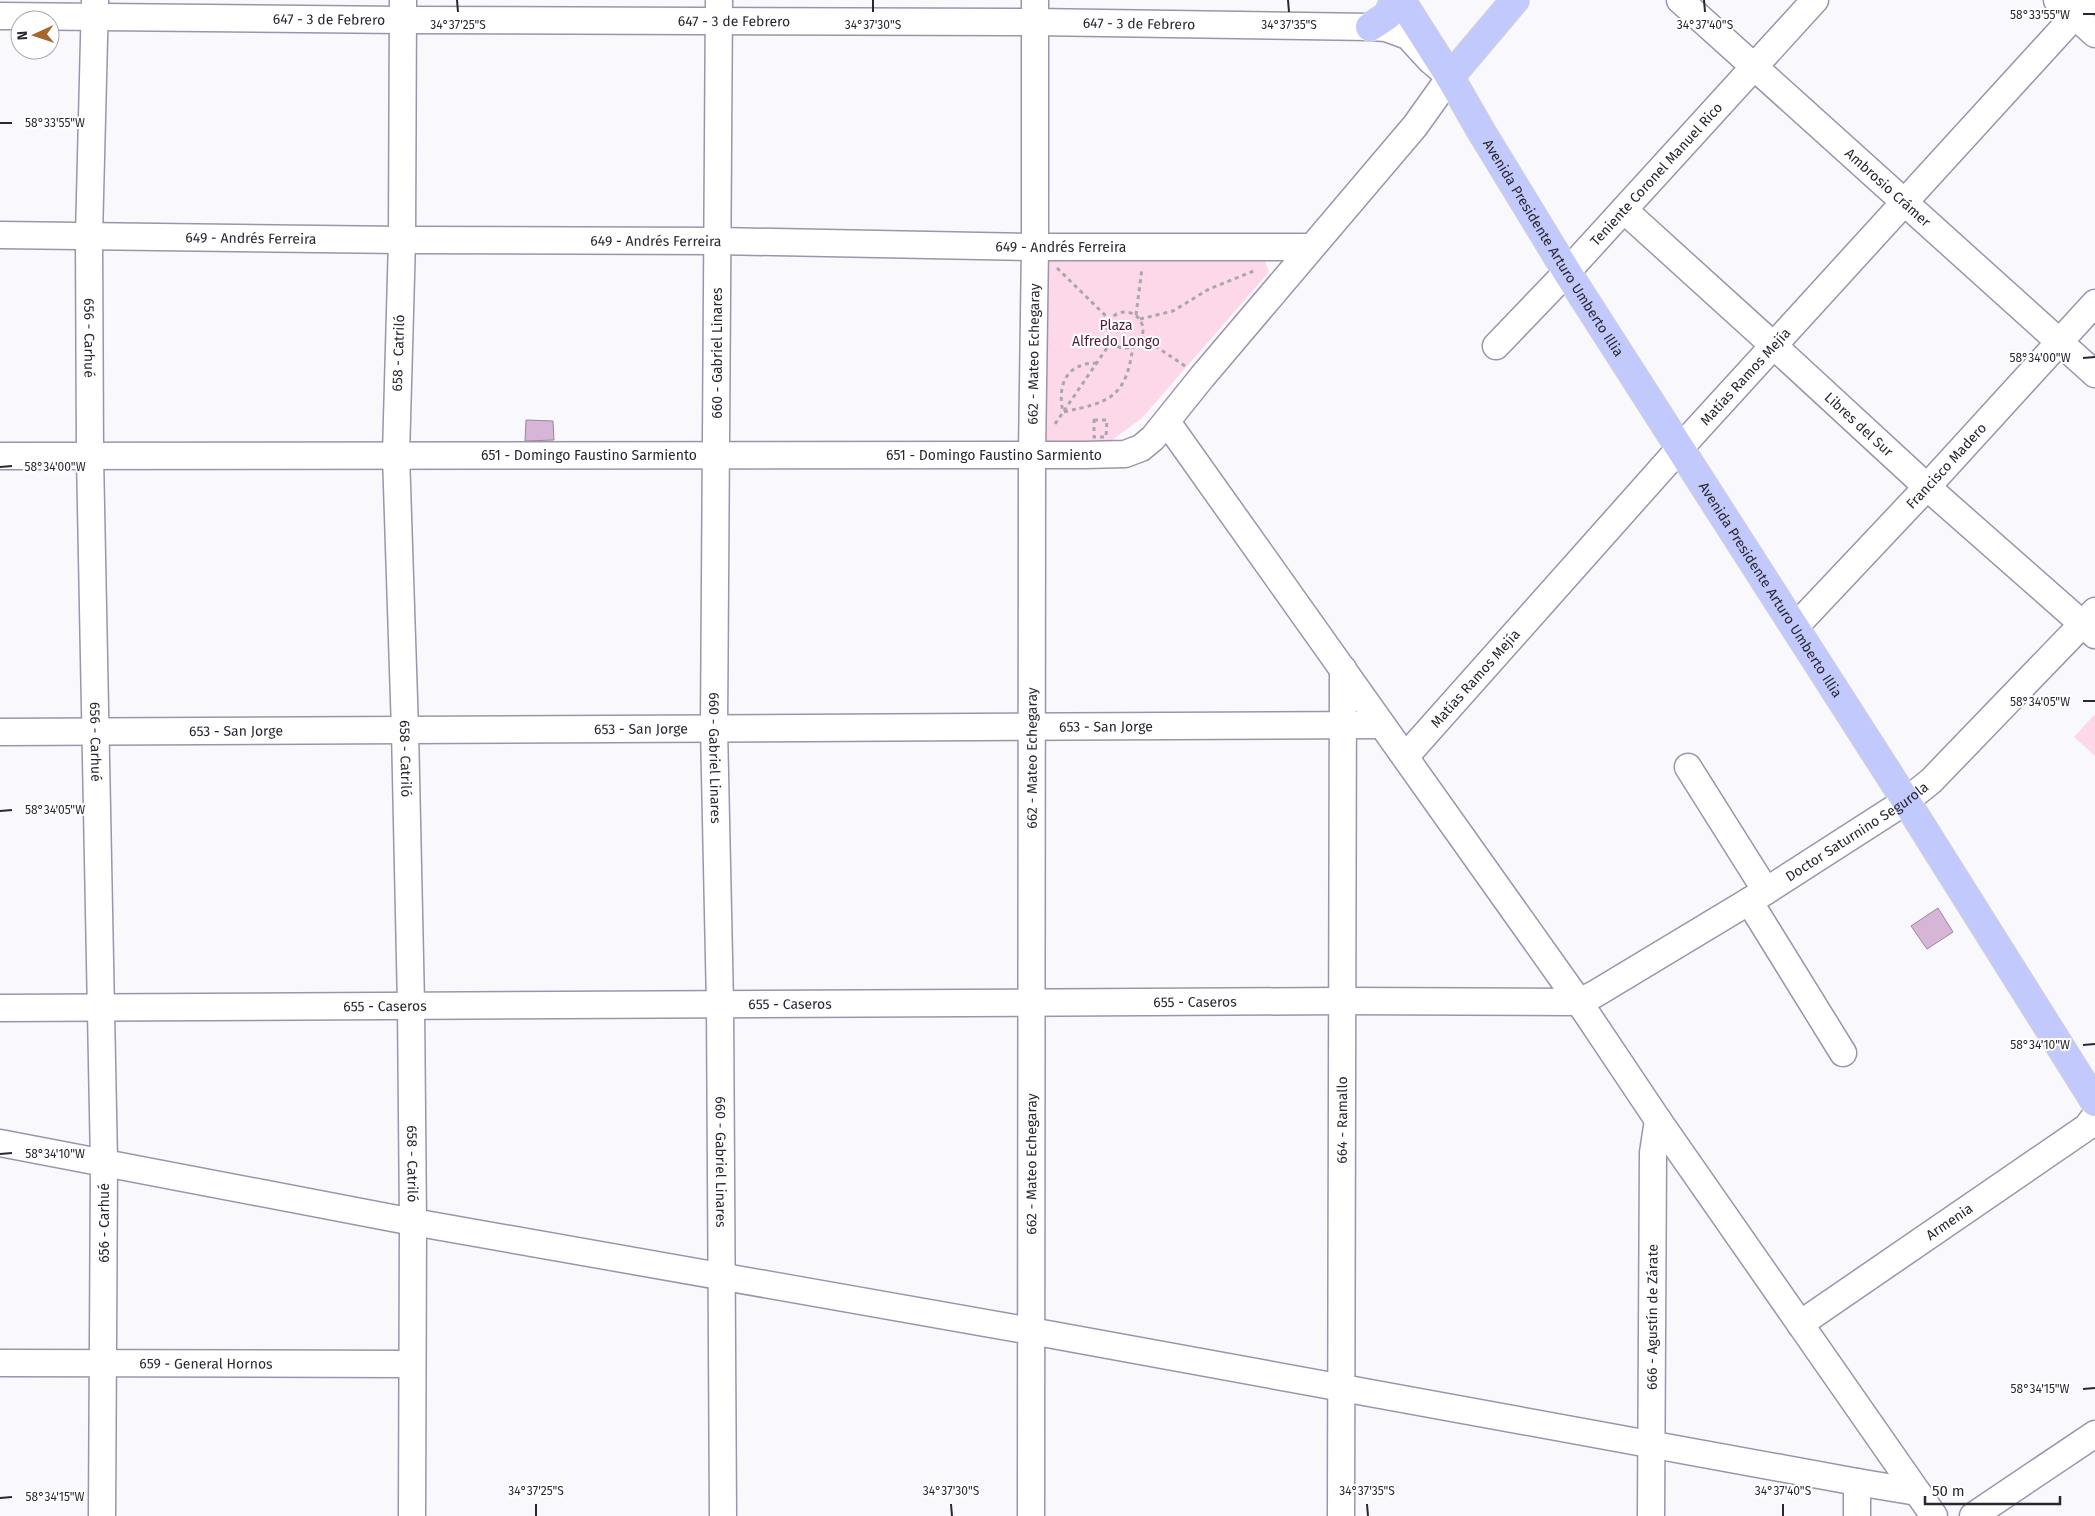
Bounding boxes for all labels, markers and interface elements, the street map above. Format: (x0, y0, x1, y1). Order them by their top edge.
text: 58°33'55"W (2010, 8, 2070, 22)
north arrow (10, 10, 60, 60)
street label: 647 - 3 de Febrero (273, 11, 385, 29)
street label: 647 - 3 de Febrero (678, 13, 790, 30)
street label: 647 - 3 de Febrero (1083, 15, 1195, 33)
text: 34°37'25"S (430, 18, 486, 32)
text: 34°37'30"S (845, 18, 902, 32)
text: 34°37'35"S (1261, 18, 1317, 32)
text: 34°37'40"S (1677, 18, 1734, 32)
text: N (14, 31, 31, 41)
street label: Teniente Coronel Manuel Rico (1587, 99, 1726, 250)
text: 58°33'55"W (25, 116, 85, 130)
street label: Avenida Presidente Arturo Umberto Illia (1479, 136, 1627, 360)
street label: Ambrosio Crámer (1841, 145, 1934, 231)
street label: 649 - Andrés Ferreira (185, 229, 317, 248)
street label: 649 - Andrés Ferreira (590, 233, 722, 250)
street label: 649 - Andrés Ferreira (995, 238, 1126, 256)
street label: 662 - Mateo Echegaray (1024, 283, 1043, 425)
street label: 660 - Gabriel Linares (709, 287, 726, 419)
street label: 656 - Carhué (80, 298, 98, 378)
street label: 658 - Catriló (389, 314, 408, 392)
park label: Plaza Alfredo Longo (1072, 317, 1160, 350)
street label: Matías Ramos Mejía (1697, 325, 1794, 429)
text: 58°34'00"W (2009, 351, 2071, 365)
street label: Libres del Sur (1821, 389, 1897, 461)
street label: Francisco Madero (1903, 420, 1990, 513)
street label: 651 - Domingo Faustino Sarmiento (481, 447, 697, 464)
street label: 651 - Domingo Faustino Sarmiento (886, 447, 1102, 464)
text: 58°34'00"W (24, 460, 86, 474)
street label: Avenida Presidente Arturo Umberto Illia (1695, 479, 1845, 701)
street label: Matías Ramos Mejía (1427, 626, 1524, 731)
street label: 662 - Mateo Echegaray (1024, 687, 1041, 829)
street label: 660 - Gabriel Linares (705, 692, 724, 824)
text: 58°34'05"W (2010, 695, 2070, 709)
street label: 656 - Carhué (86, 702, 104, 782)
street label: 653 - San Jorge (1059, 718, 1153, 736)
street label: 658 - Catriló (396, 720, 414, 798)
street label: 653 - San Jorge (594, 721, 688, 738)
street label: 653 - San Jorge (189, 723, 283, 740)
street label: Doctor Saturnino Segurola (1782, 779, 1932, 885)
text: 58°34'05"W (25, 803, 85, 817)
street label: 655 - Caseros (1153, 994, 1237, 1011)
street label: 655 - Caseros (748, 996, 832, 1013)
street label: 655 - Caseros (343, 998, 427, 1015)
text: 58°34'10"W (2010, 1038, 2070, 1052)
street label: 664 - Ramallo (1334, 1076, 1351, 1164)
street label: 662 - Mateo Echegaray (1023, 1093, 1040, 1235)
street label: 660 - Gabriel Linares (712, 1096, 729, 1228)
street label: 658 - Catriló (403, 1125, 421, 1202)
text: 58°34'10"W (25, 1147, 85, 1161)
street label: 656 - Carhué (96, 1183, 113, 1263)
street label: Armenia (1923, 1200, 1976, 1244)
street label: 666 - Agustín de Zárate (1644, 1244, 1661, 1390)
street label: 659 - General Hornos (139, 1355, 273, 1373)
text: 58°34'15"W (2011, 1382, 2069, 1396)
scale bar (1925, 1474, 2060, 1506)
text: 50 m (1932, 1482, 1965, 1500)
text: 34°37'25"S (508, 1484, 564, 1498)
text: 34°37'30"S (923, 1484, 980, 1498)
text: 34°37'35"S (1339, 1484, 1395, 1498)
text: 34°37'40"S (1755, 1484, 1812, 1498)
text: 58°34'15"W (26, 1490, 84, 1504)

